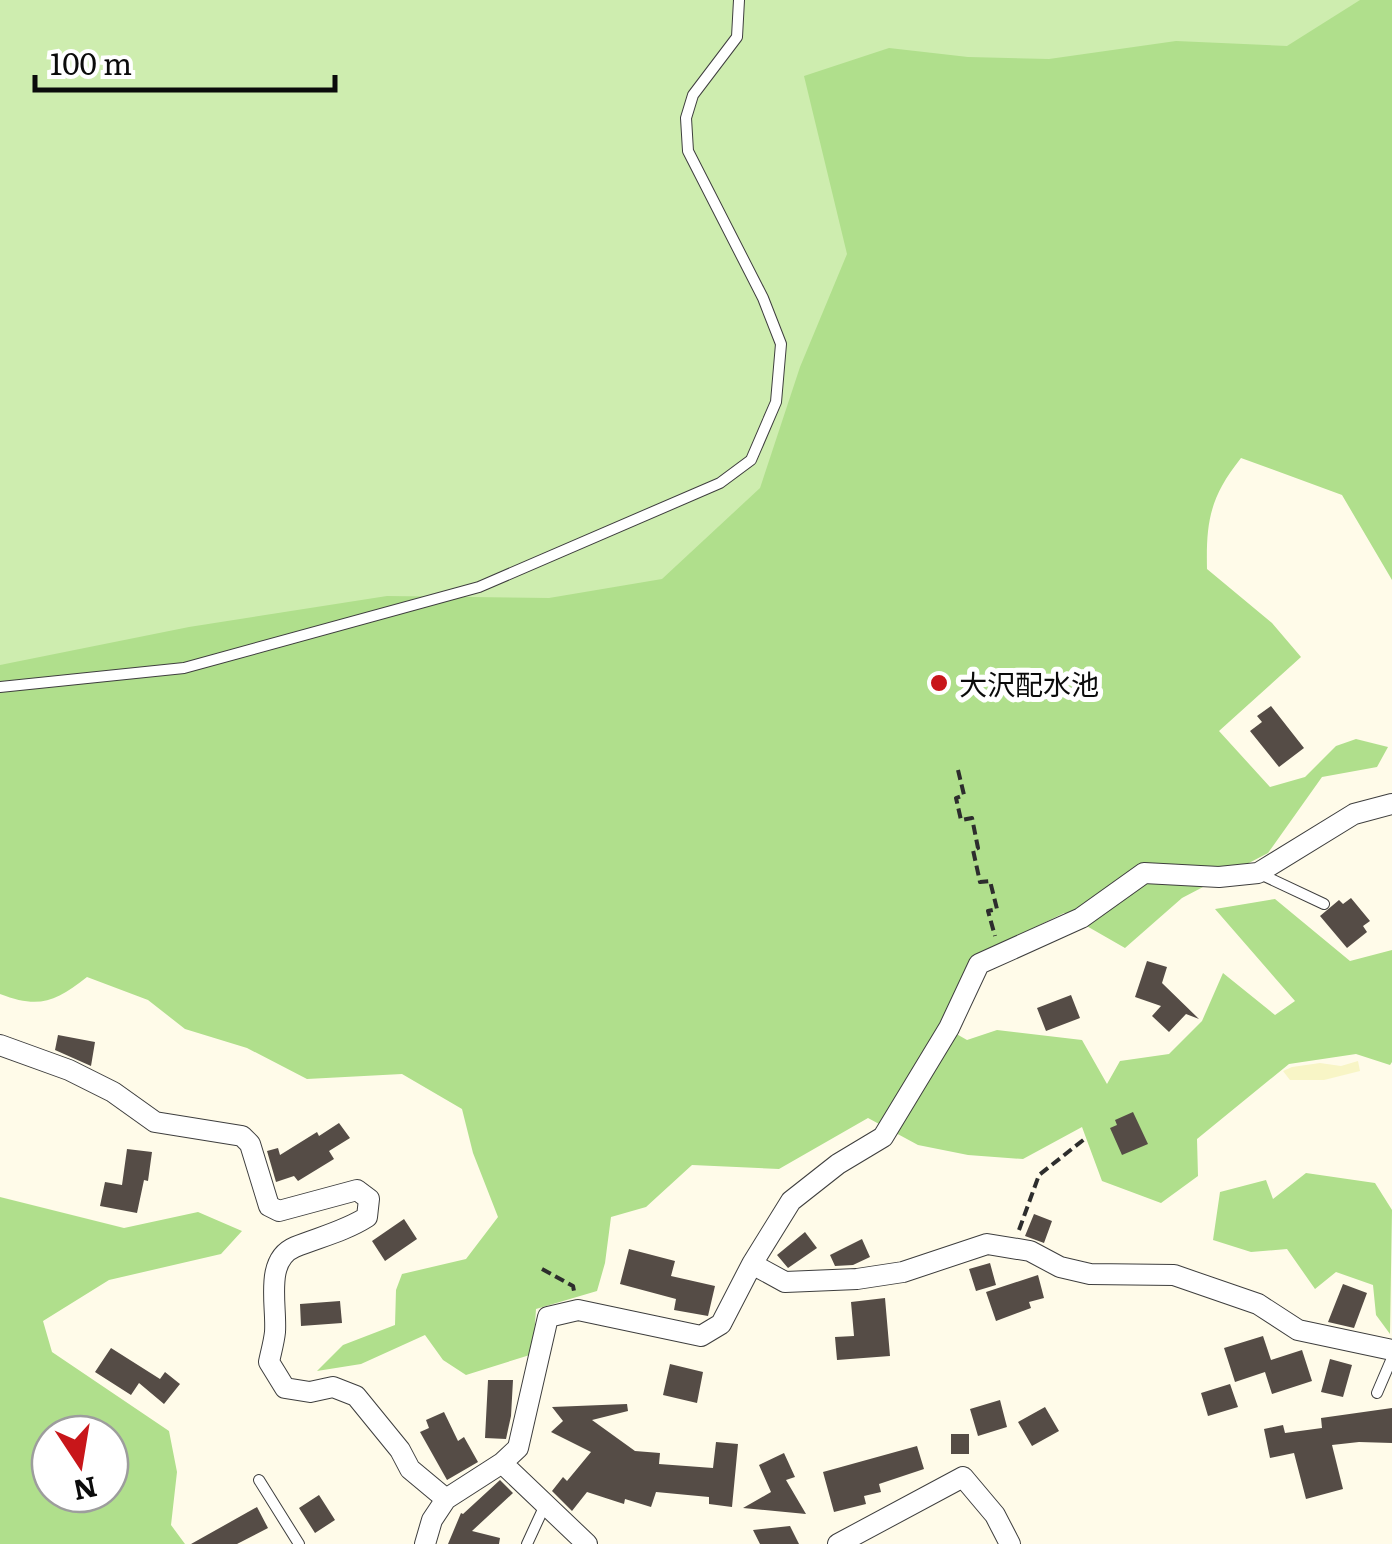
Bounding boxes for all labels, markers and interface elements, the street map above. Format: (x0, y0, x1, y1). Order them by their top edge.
scale bar (35, 30, 335, 92)
text: 100 m (50, 40, 132, 84)
place label: 大沢配水池 (959, 662, 1099, 704)
marker: 大沢配水池 (928, 672, 950, 694)
north arrow (30, 1414, 130, 1514)
text: N (70, 1467, 101, 1513)

